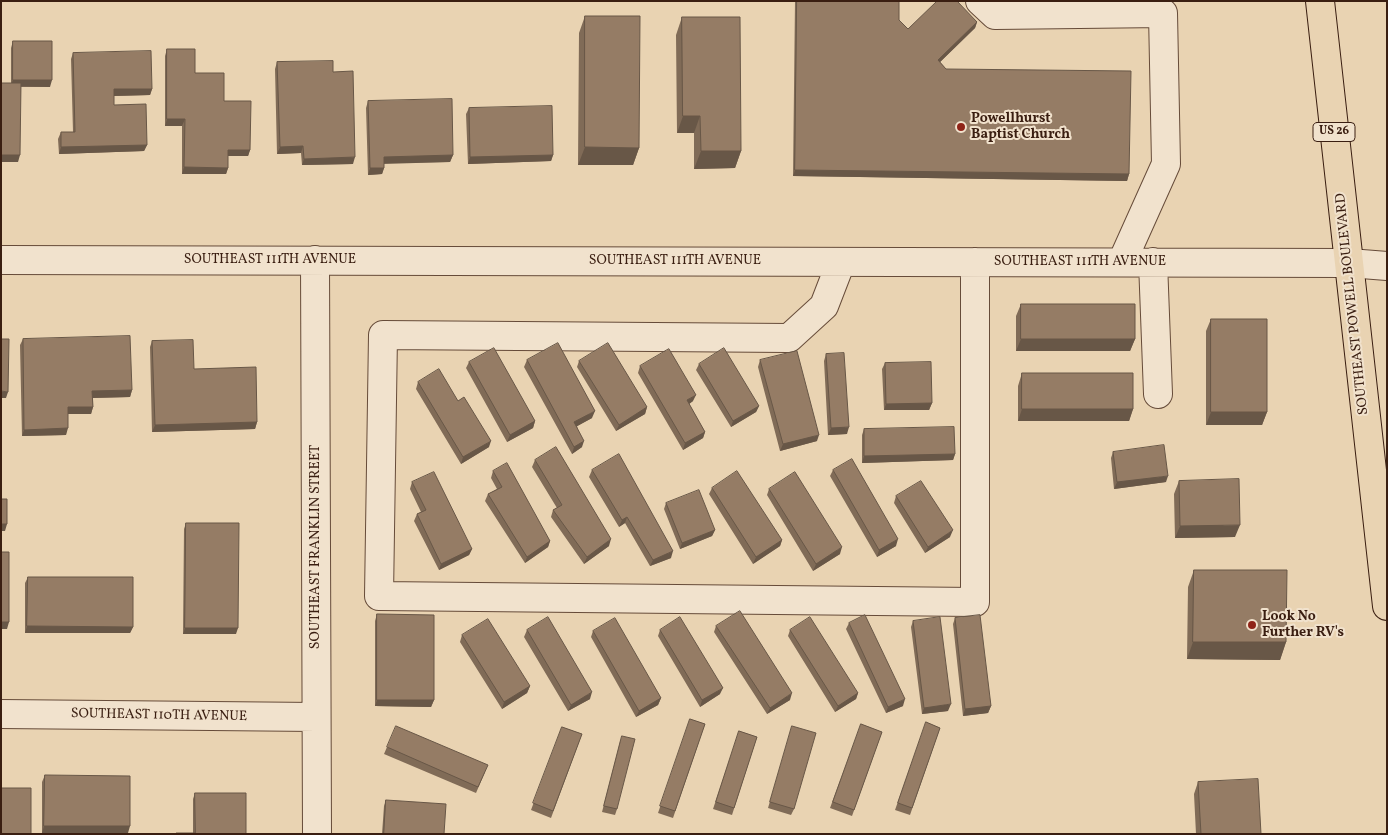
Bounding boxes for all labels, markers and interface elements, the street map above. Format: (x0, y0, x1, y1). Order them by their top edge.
place label: Powellhurst Baptist Church (971, 111, 1070, 144)
marker: Powellhurst Baptist Church (955, 121, 967, 133)
road number: US 26 (1313, 122, 1355, 142)
street label: SOUTHEAST POWELL BOULEVARD (1333, 192, 1373, 416)
street label: SOUTHEAST 111TH AVENUE (184, 252, 356, 268)
street label: SOUTHEAST 111TH AVENUE (589, 253, 761, 269)
street label: SOUTHEAST 111TH AVENUE (994, 254, 1166, 270)
street label: SOUTHEAST FRANKLIN STREET (308, 445, 324, 649)
place label: Look No Further RV's (1262, 609, 1344, 642)
marker: Look No Further RV's (1246, 619, 1258, 631)
street label: SOUTHEAST 110TH AVENUE (71, 706, 247, 726)

